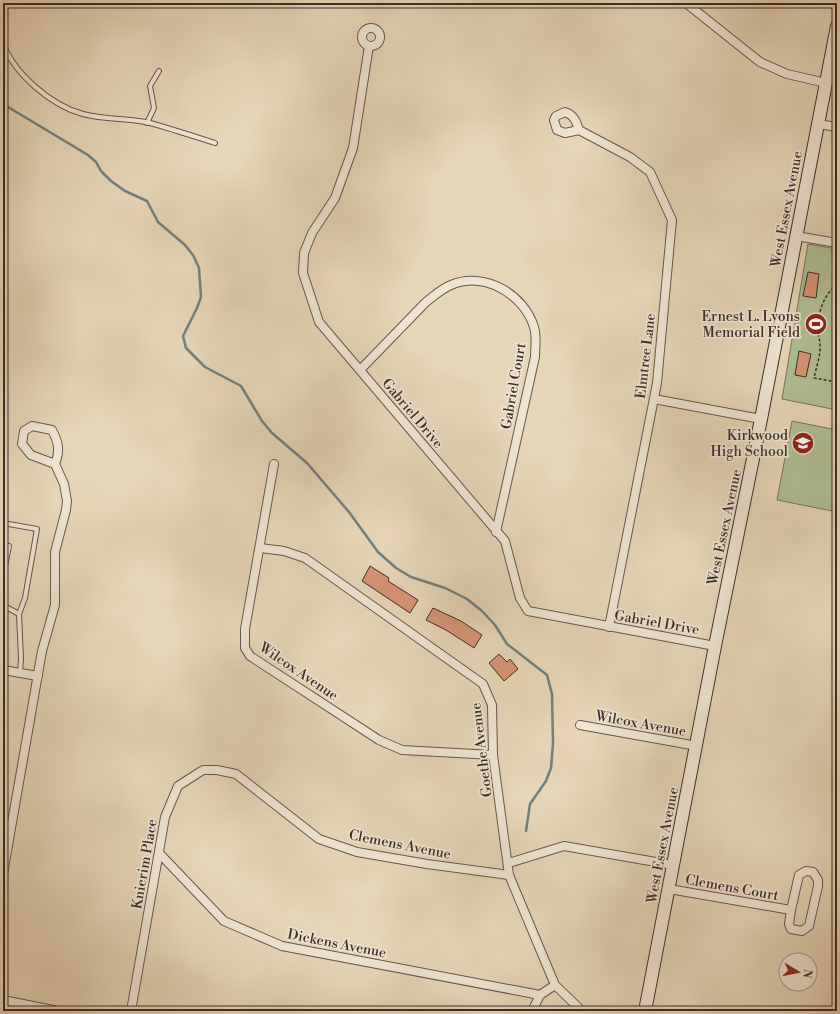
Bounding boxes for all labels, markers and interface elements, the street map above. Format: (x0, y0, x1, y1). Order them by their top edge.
street label: West Essex Avenue (767, 150, 807, 270)
place label: Ernest L. Lyons Memorial Field (701, 308, 800, 342)
sports icon: Ernest L. Lyons Memorial Field (803, 311, 829, 337)
street label: Elmtree Lane (632, 312, 660, 400)
street label: Gabriel Court (498, 342, 530, 431)
street label: Gabriel Drive (378, 375, 447, 452)
place label: Kirkwood High School (710, 427, 788, 461)
school or university icon: Kirkwood High School (790, 430, 816, 456)
street label: West Essex Avenue (704, 468, 746, 588)
street label: Gabriel Drive (613, 607, 701, 639)
street label: Wilcox Avenue (255, 638, 341, 705)
street label: Goethe Avenue (467, 702, 497, 798)
street label: Wilcox Avenue (593, 707, 688, 741)
street label: West Essex Avenue (643, 786, 683, 906)
street label: Knierim Place (128, 818, 162, 911)
street label: Clemens Avenue (347, 826, 452, 864)
street label: Clemens Court (684, 871, 780, 905)
street label: Dickens Avenue (286, 926, 388, 962)
north arrow (778, 952, 818, 992)
text: N (799, 968, 815, 979)

